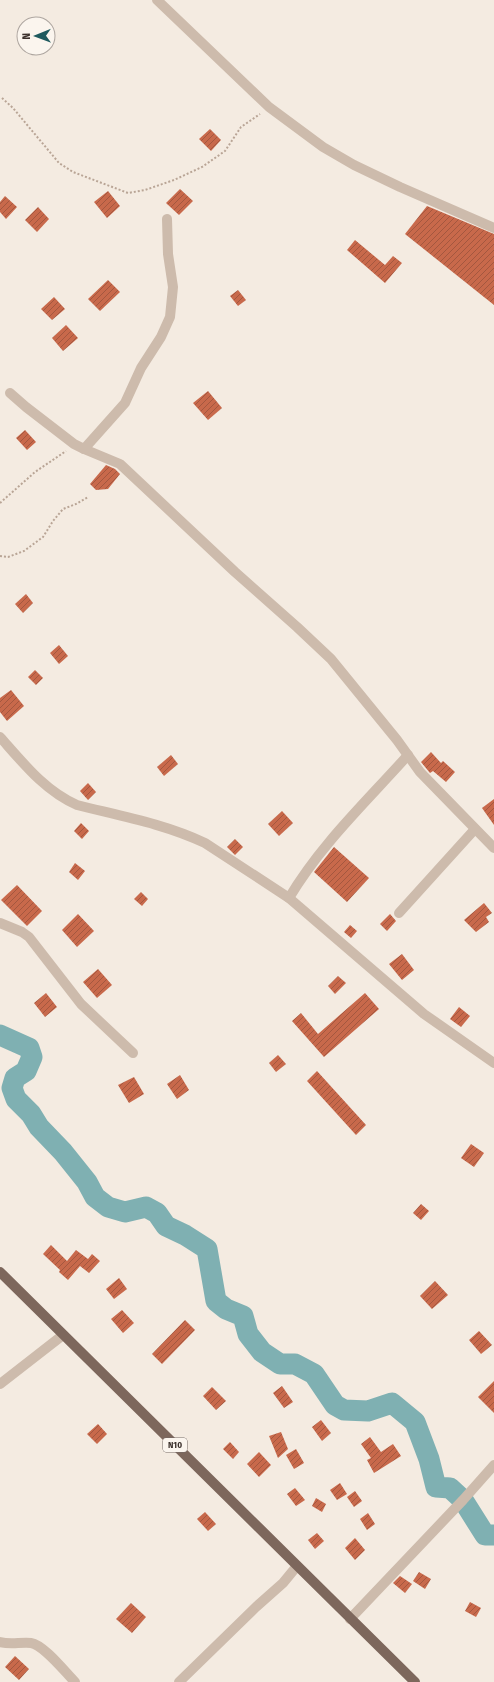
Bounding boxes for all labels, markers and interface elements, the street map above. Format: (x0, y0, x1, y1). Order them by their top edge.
north arrow (16, 16, 56, 56)
text: N (20, 33, 33, 40)
road number: N10 (163, 1438, 187, 1452)

